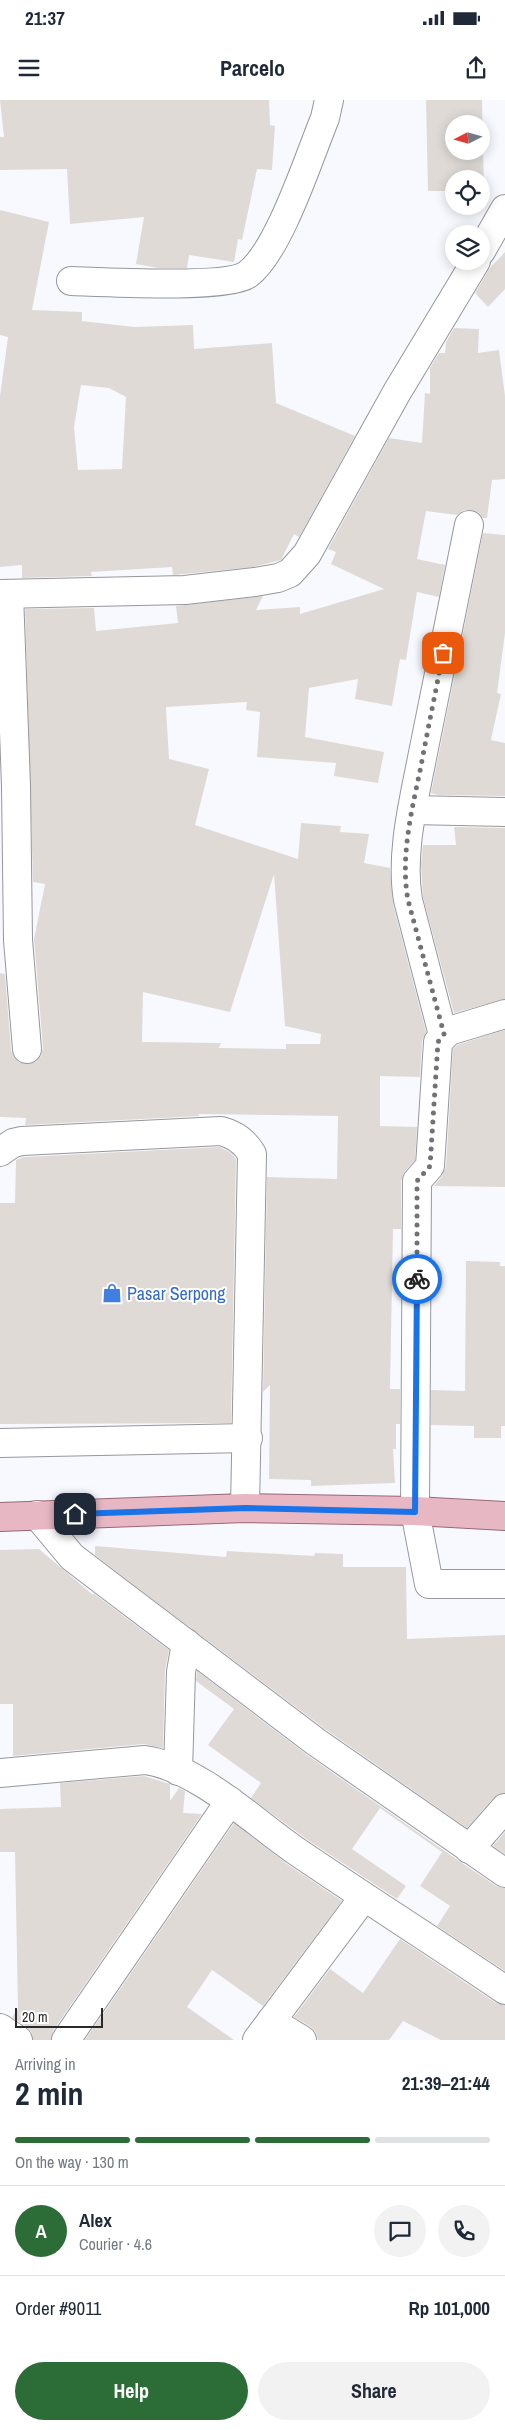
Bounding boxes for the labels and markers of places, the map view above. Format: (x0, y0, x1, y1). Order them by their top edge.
pin (422, 632, 464, 674)
place label: Pasar Serpong (127, 1281, 226, 1306)
shop icon: Pasar Serpong (101, 1282, 123, 1304)
pin (54, 1493, 96, 1535)

